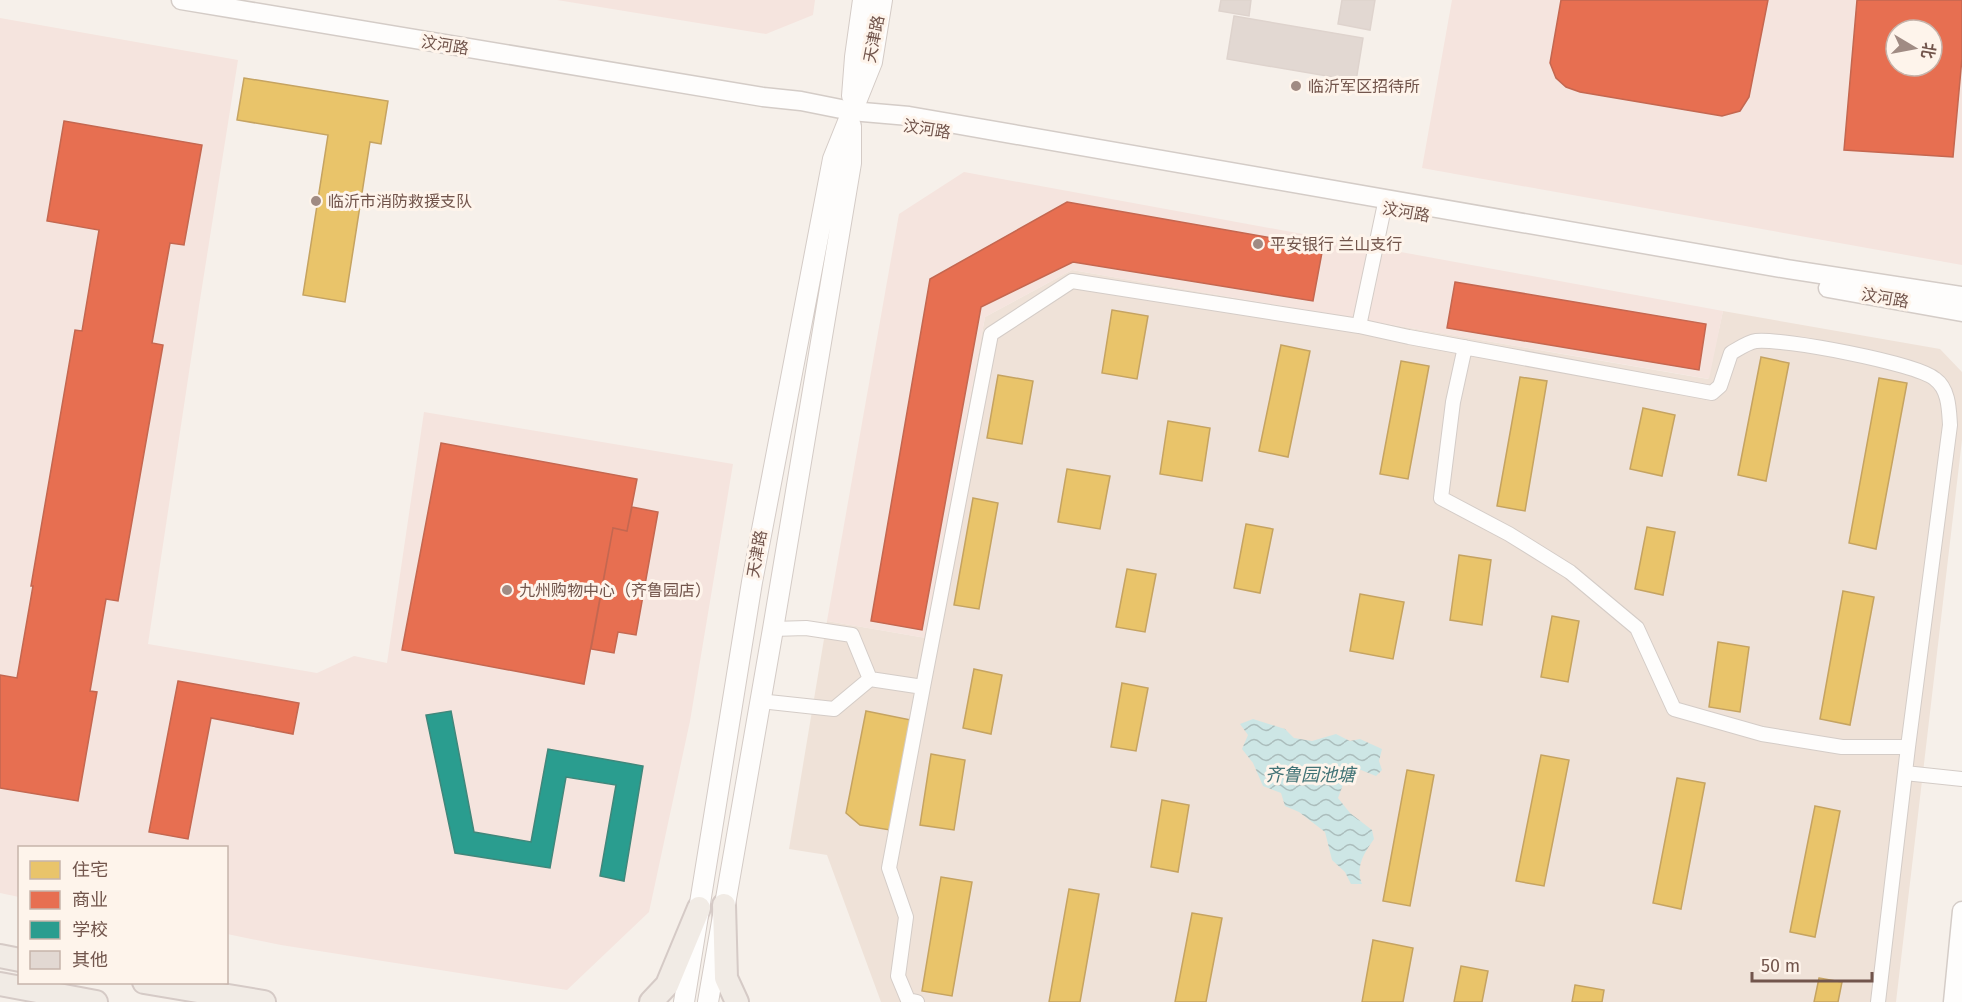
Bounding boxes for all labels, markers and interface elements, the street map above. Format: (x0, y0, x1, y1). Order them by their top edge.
street label: 天津路 (860, 14, 888, 64)
north arrow (1884, 18, 1944, 78)
street label: 汶河路 (420, 32, 470, 58)
text: 北 (1918, 41, 1939, 60)
place label: 临沂军区招待所 (1308, 77, 1420, 96)
marker: 临沂军区招待所 (1289, 79, 1303, 93)
street label: 汶河路 (902, 116, 952, 142)
place label: 临沂市消防救援支队 (328, 192, 472, 211)
marker: 临沂市消防救援支队 (309, 194, 323, 208)
street label: 汶河路 (1381, 198, 1431, 226)
place label: 平安银行 兰山支行 (1270, 235, 1402, 254)
marker: 平安银行 兰山支行 (1251, 237, 1265, 251)
street label: 汶河路 (1860, 284, 1910, 312)
street label: 天津路 (743, 529, 771, 579)
place label: 九州购物中心（齐鲁园店） (519, 581, 711, 600)
marker: 九州购物中心（齐鲁园店） (500, 583, 514, 597)
water label: 齐鲁园池塘 (1265, 764, 1358, 786)
legend (18, 846, 228, 984)
text: 住宅 (72, 859, 108, 881)
text: 商业 (72, 889, 108, 911)
text: 学校 (72, 919, 108, 941)
scale bar (1752, 945, 1872, 983)
text: 其他 (72, 949, 108, 971)
text: 50 m (1761, 955, 1800, 977)

